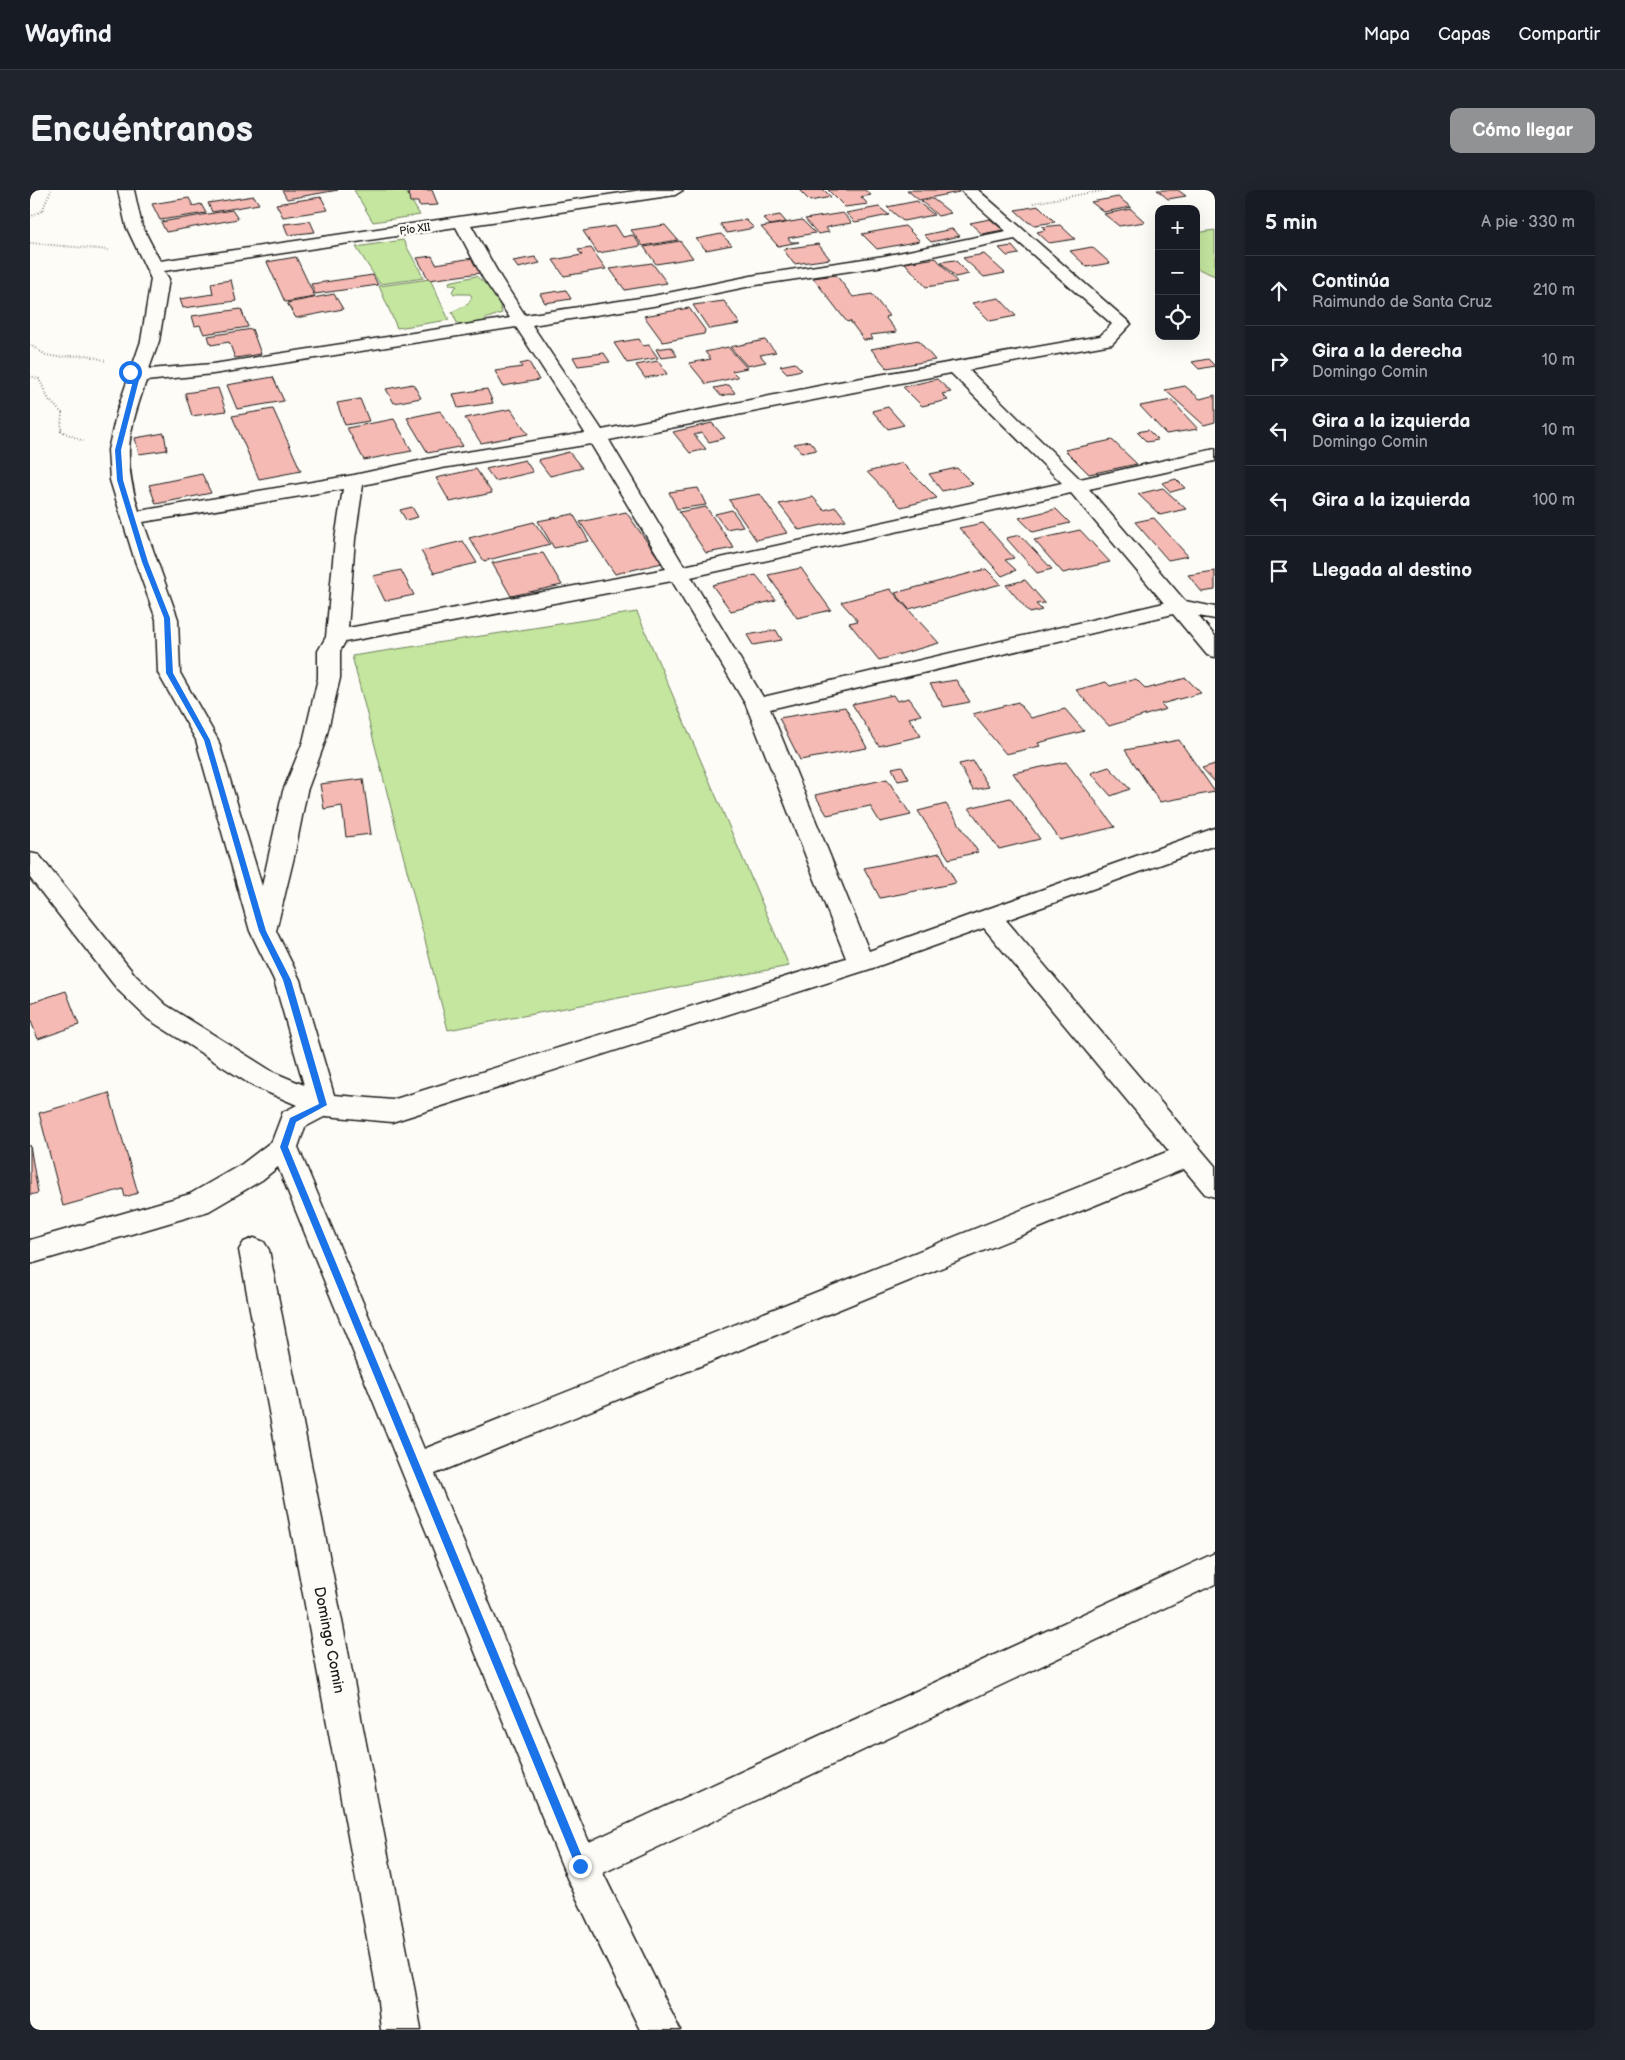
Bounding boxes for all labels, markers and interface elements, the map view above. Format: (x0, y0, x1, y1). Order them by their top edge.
text: Wayfind (25, 20, 112, 49)
text: Mapa (1364, 24, 1410, 45)
text: Capas (1438, 24, 1491, 45)
text: Compartir (1519, 24, 1600, 45)
button: Cómo llegar (1450, 108, 1595, 153)
text: Encuéntranos (30, 109, 253, 152)
map controls (1155, 205, 1200, 340)
button: + (1155, 205, 1200, 250)
text: 5 min (1265, 210, 1318, 235)
text: A pie · 330 m (1481, 213, 1575, 232)
street label: Pío XII (399, 220, 432, 238)
button: − (1155, 250, 1200, 295)
text: Continúa (1312, 270, 1390, 293)
icon: ahead (1265, 277, 1293, 305)
text: 210 m (1533, 281, 1575, 300)
text: Raimundo de Santa Cruz (1312, 293, 1492, 312)
button: locate (1155, 295, 1200, 340)
text: Gira a la derecha (1312, 340, 1462, 363)
icon: right (1265, 347, 1293, 375)
text: 10 m (1542, 351, 1575, 370)
route start (119, 361, 142, 384)
text: Domingo Comin (1312, 363, 1428, 382)
text: Gira a la izquierda (1312, 410, 1470, 433)
icon: left (1265, 417, 1293, 445)
text: 10 m (1542, 421, 1575, 440)
text: Domingo Comin (1312, 433, 1428, 452)
icon: left (1265, 487, 1293, 515)
text: Gira a la izquierda (1312, 489, 1470, 512)
text: 100 m (1532, 491, 1575, 510)
icon: arrive (1265, 557, 1293, 585)
text: Llegada al destino (1312, 559, 1472, 582)
street label: Domingo Comin (309, 1585, 349, 1695)
route end (569, 1855, 592, 1878)

